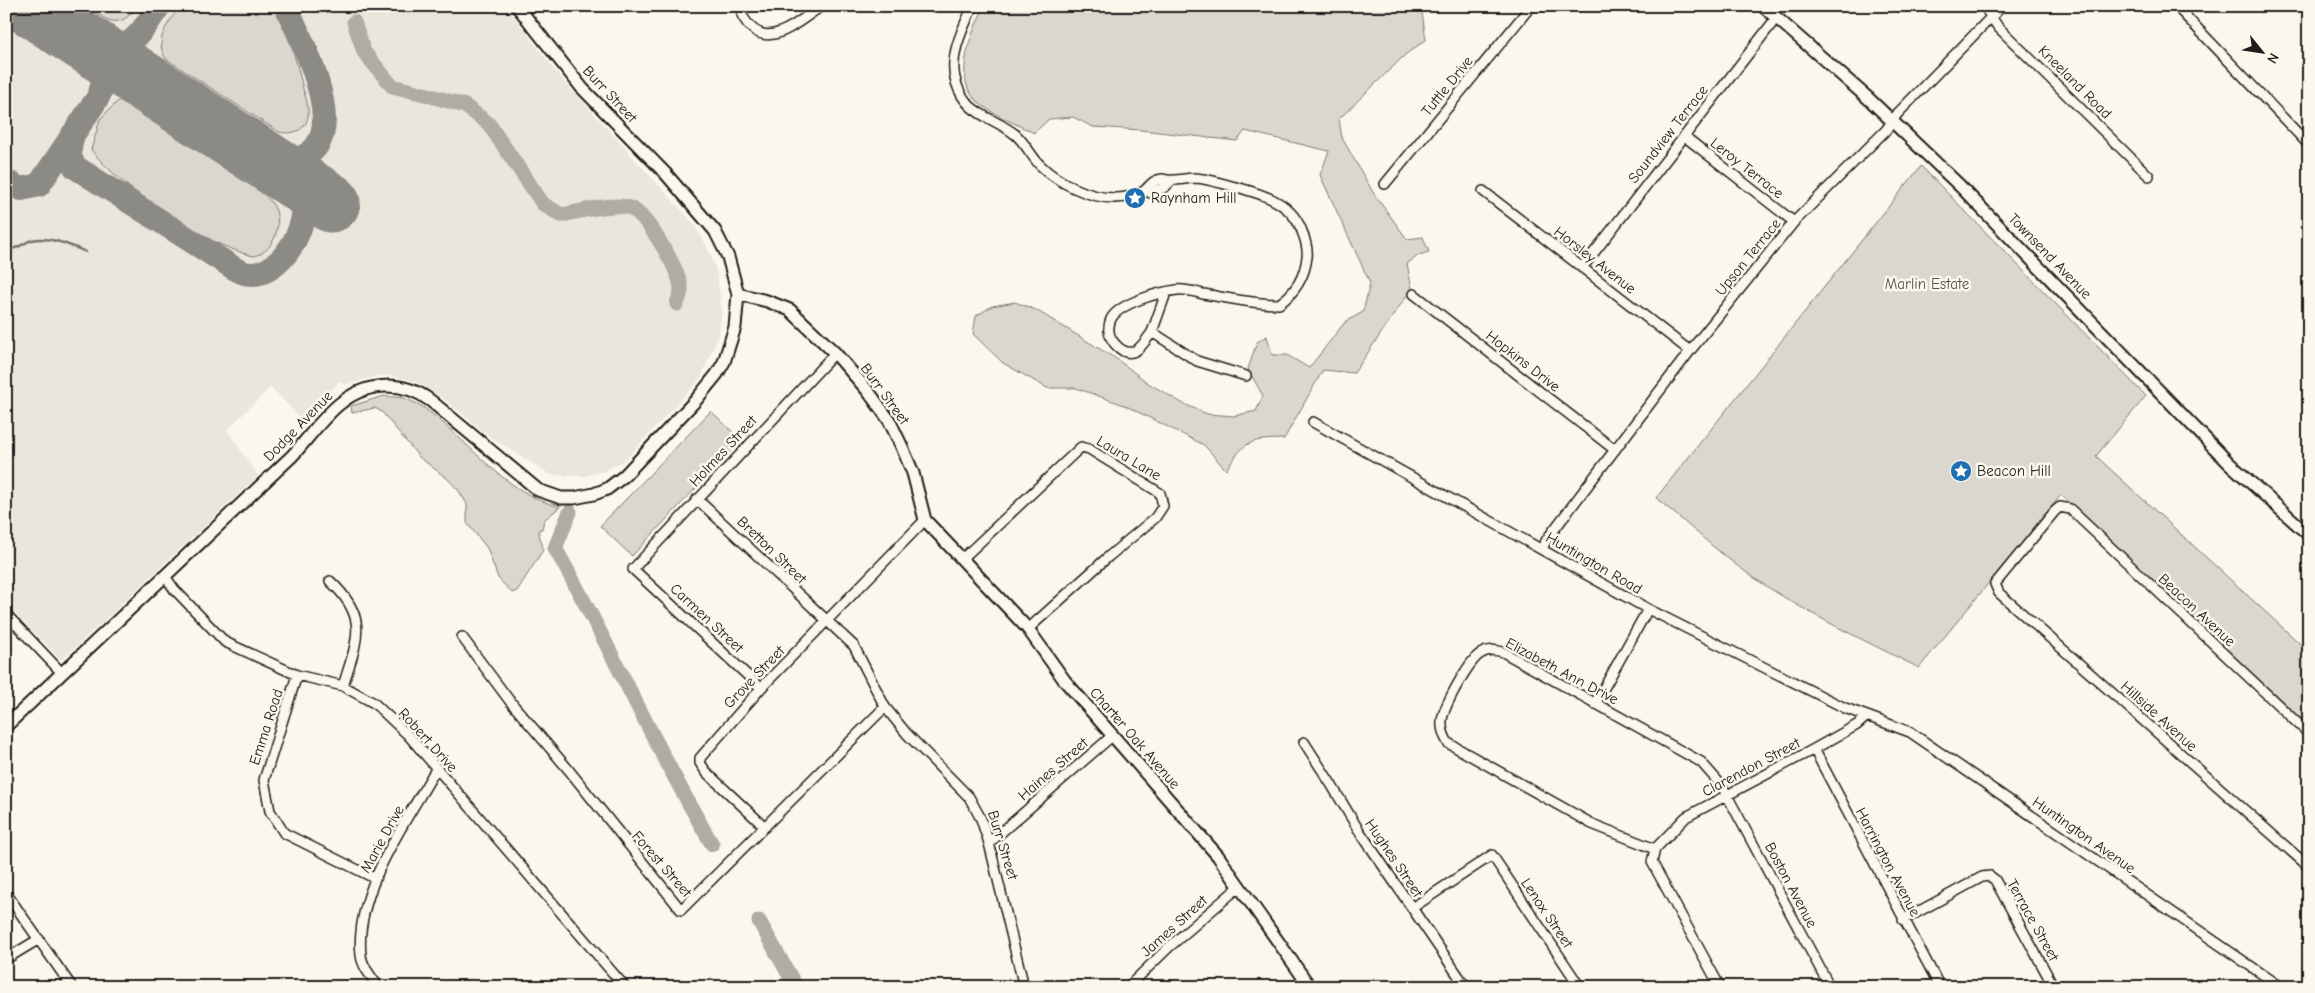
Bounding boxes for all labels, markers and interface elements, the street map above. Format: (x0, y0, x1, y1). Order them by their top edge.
north arrow (2238, 28, 2288, 78)
street label: Kneeland Road (2035, 42, 2115, 122)
text: N (2263, 50, 2282, 66)
street label: Tuttle Drive (1417, 52, 1477, 120)
street label: Burr Street (579, 62, 641, 127)
street label: Soundview Terrace (1624, 81, 1712, 187)
street label: Leroy Terrace (1707, 134, 1788, 203)
place icon: Raynham Hill (1123, 186, 1147, 210)
place label: Raynham Hill (1151, 189, 1237, 207)
street label: Townsend Avenue (2005, 209, 2096, 303)
street label: Upson Terrace (1711, 214, 1785, 299)
street label: Horsley Avenue (1550, 222, 1640, 298)
park label: Marlin Estate (1885, 275, 1970, 293)
street label: Hopkins Drive (1482, 326, 1564, 396)
street label: Burr Street (857, 360, 914, 429)
street label: Dodge Avenue (260, 387, 337, 465)
street label: Holmes Street (685, 411, 761, 490)
street label: Laura Lane (1094, 432, 1165, 484)
place icon: Beacon Hill (1949, 459, 1973, 483)
place label: Beacon Hill (1977, 462, 2051, 480)
street label: Bretton Street (734, 512, 811, 588)
street label: Huntington Road (1543, 528, 1645, 598)
street label: Beacon Avenue (2155, 570, 2240, 651)
street label: Carmen Street (667, 579, 748, 657)
street label: Elizabeth Ann Drive (1503, 634, 1622, 709)
street label: Grove Street (720, 641, 789, 712)
street label: Hillside Avenue (2117, 677, 2201, 755)
street label: Charter Oak Avenue (1086, 684, 1184, 793)
street label: Emma Road (245, 687, 287, 767)
street label: Robert Drive (395, 704, 462, 776)
street label: Haines Street (1014, 733, 1092, 804)
street label: Clarendon Street (1699, 733, 1804, 800)
street label: Huntington Avenue (2029, 793, 2139, 877)
street label: Marie Drive (356, 802, 408, 876)
street label: Harrington Avenue (1852, 804, 1925, 920)
street label: Burr Street (984, 808, 1022, 882)
street label: Hughes Street (1361, 815, 1427, 901)
street label: Forest Street (628, 827, 696, 901)
street label: Boston Avenue (1761, 839, 1821, 931)
street label: Lenox Street (1517, 875, 1577, 952)
street label: Terrace Street (2003, 876, 2063, 965)
street label: James Street (1137, 891, 1212, 961)

